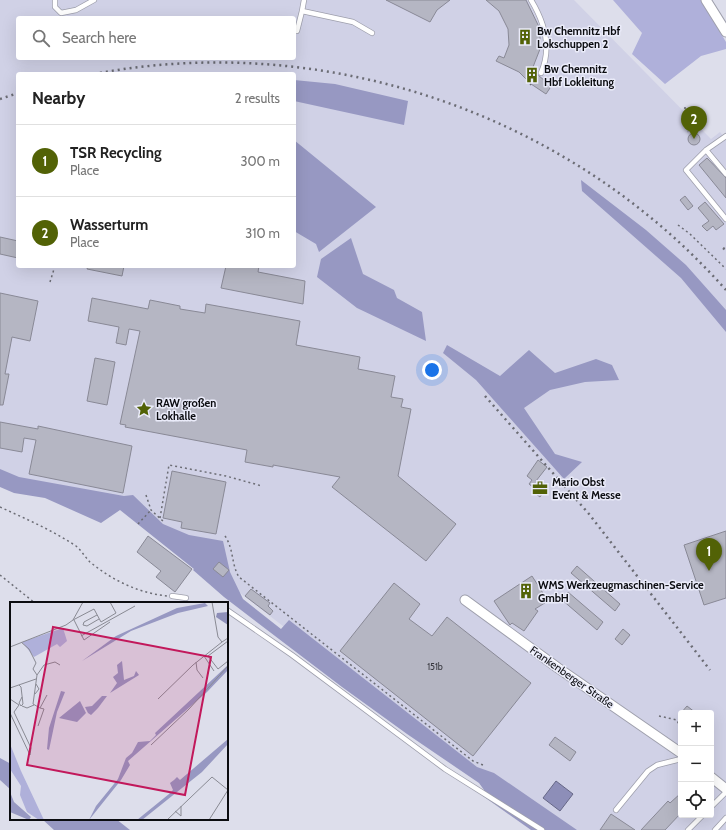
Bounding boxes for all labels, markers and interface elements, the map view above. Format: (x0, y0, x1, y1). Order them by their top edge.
search box (16, 16, 296, 60)
place label: Bw Chemnitz Hbf Lokschuppen 2 (537, 24, 620, 51)
icon: search (30, 27, 52, 49)
building icon: Bw Chemnitz Hbf Lokschuppen 2 (516, 28, 534, 46)
text: Search here (62, 29, 137, 47)
place label: Bw Chemnitz Hbf Lokleitung (544, 62, 614, 89)
building icon: Bw Chemnitz Hbf Lokleitung (523, 66, 541, 84)
text: Nearby (32, 88, 85, 108)
text: 2 results (235, 90, 280, 106)
pin: 2 (681, 106, 707, 139)
text: TSR Recycling (70, 144, 161, 162)
text: 1 (43, 153, 47, 169)
text: 300 m (240, 153, 280, 169)
text: Place (70, 162, 99, 178)
text: Wasserturm (70, 216, 148, 234)
text: 2 (42, 225, 48, 241)
text: 310 m (245, 225, 280, 241)
text: Place (70, 234, 99, 250)
your location (422, 360, 442, 380)
place label: RAW großen Lokhalle (156, 396, 216, 423)
place icon: RAW großen Lokhalle (135, 400, 153, 418)
place label: Mario Obst Event & Messe (552, 475, 621, 502)
office icon: Mario Obst Event & Messe (531, 479, 549, 497)
pin: 1 (696, 538, 722, 571)
place label: WMS Werkzeugmaschinen-Service GmbH (538, 578, 704, 605)
building icon: WMS Werkzeugmaschinen-Service GmbH (517, 582, 535, 600)
inset map (10, 602, 228, 820)
street label: Frankenberger Straße (527, 643, 617, 711)
house number: 151b (427, 661, 443, 672)
map controls (678, 710, 714, 818)
button: + (678, 710, 714, 746)
button: − (678, 746, 714, 782)
button: locate (678, 782, 714, 818)

